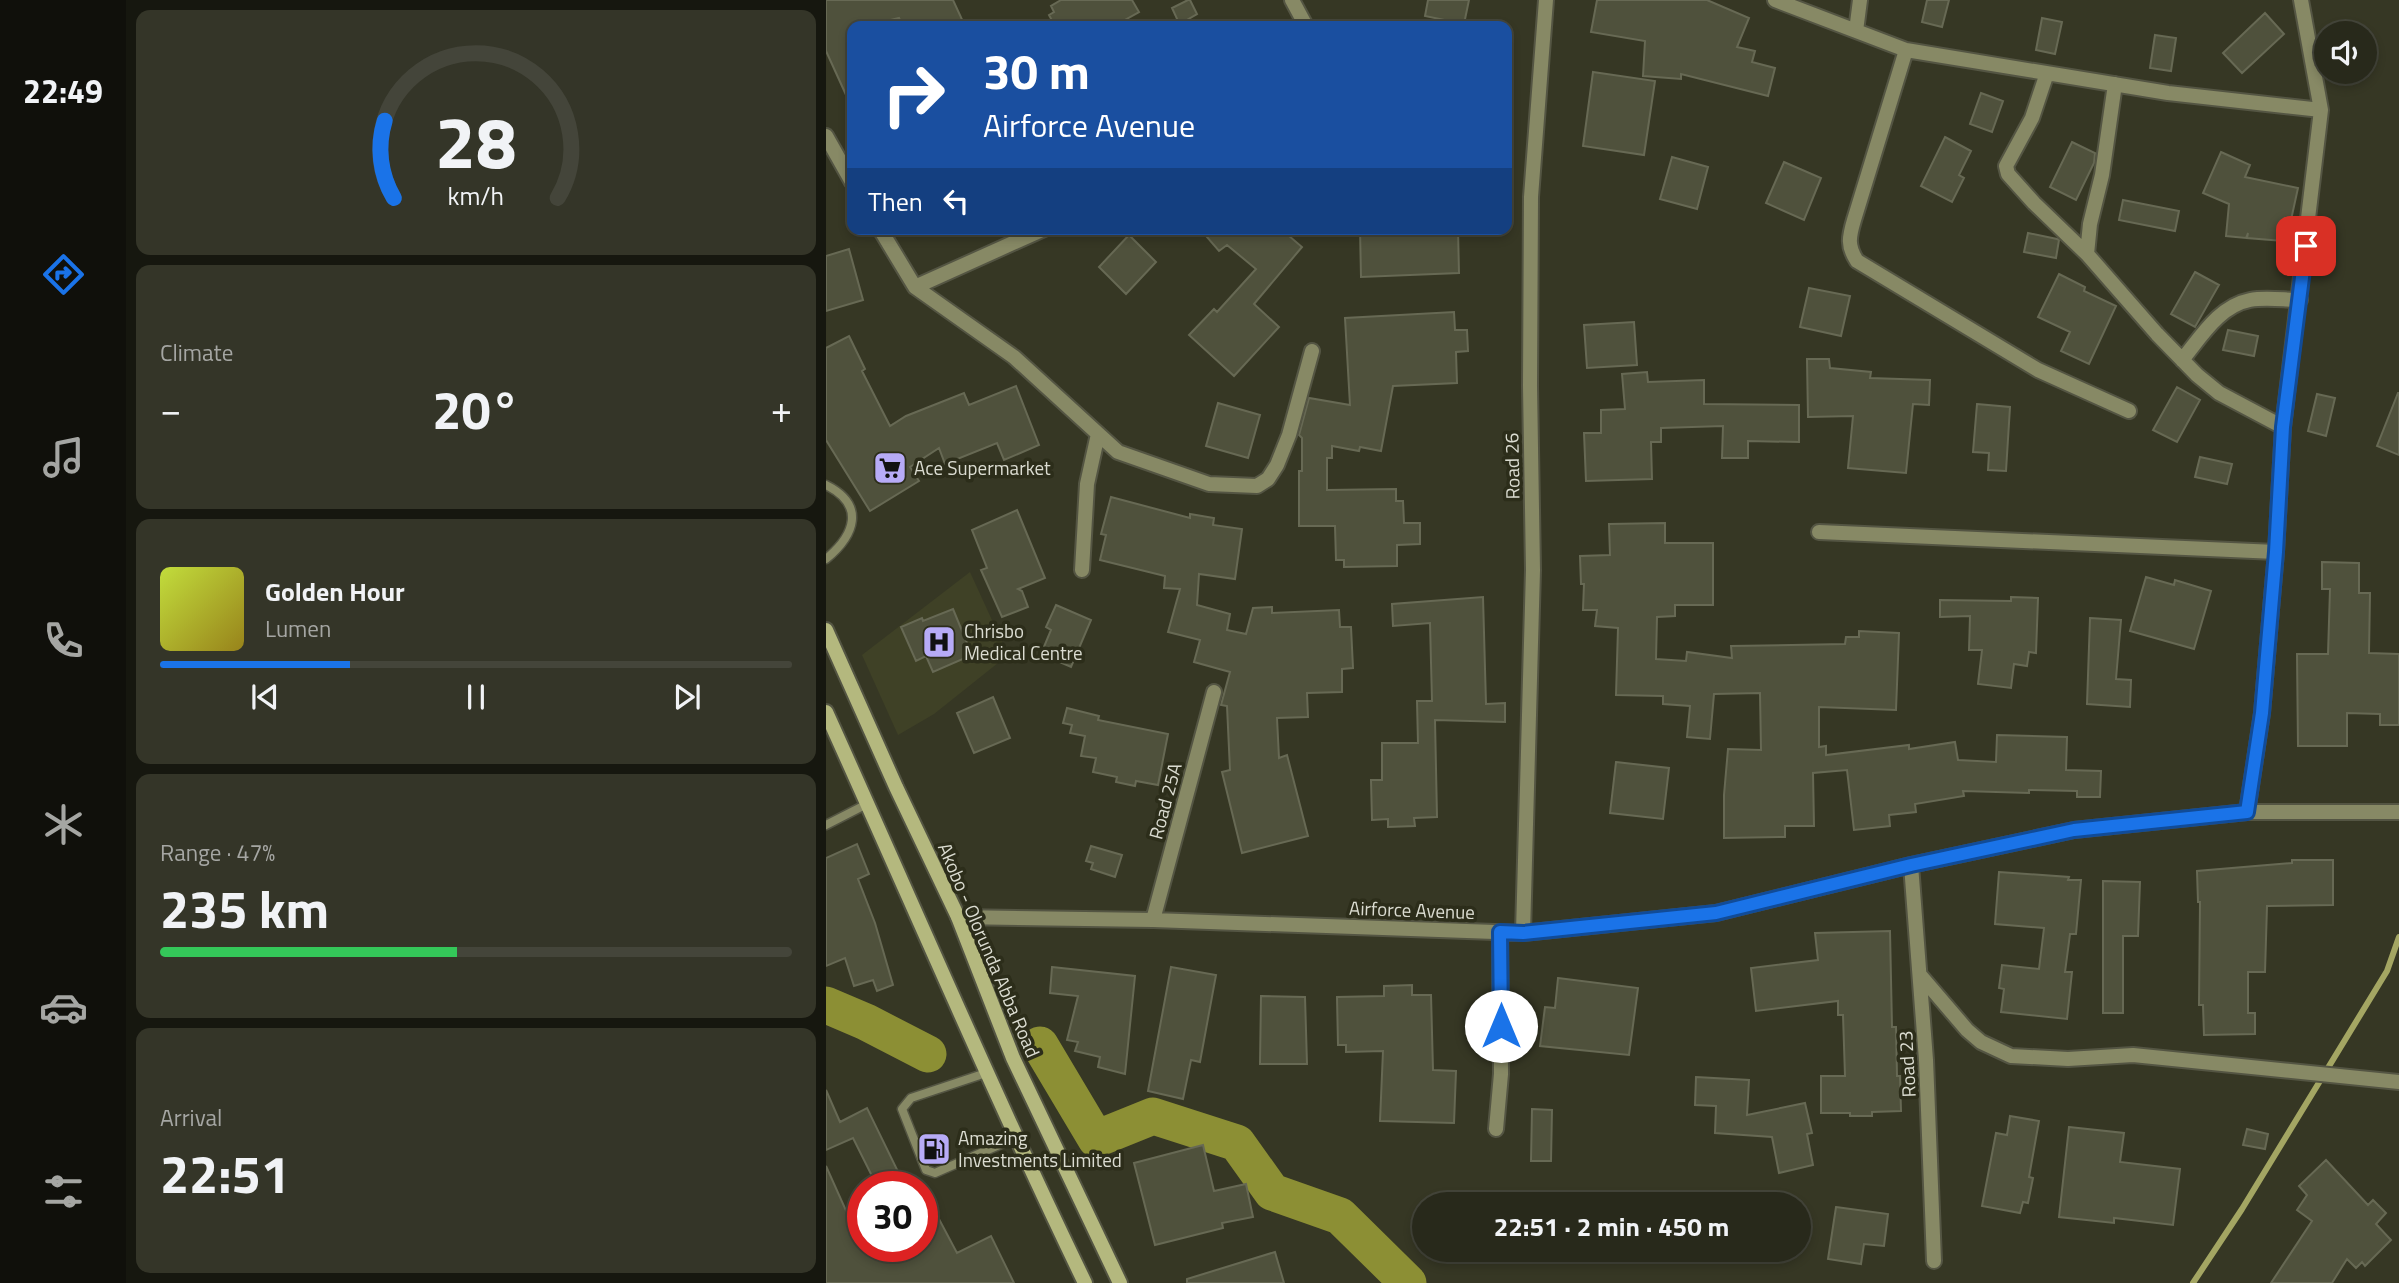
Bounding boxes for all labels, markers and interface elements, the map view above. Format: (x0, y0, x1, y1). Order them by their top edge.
map controls (2314, 21, 2377, 84)
button: sound (2314, 21, 2377, 84)
text: 30 m (983, 33, 1090, 108)
icon: right (868, 49, 959, 140)
text: 22:49 (23, 67, 103, 115)
text: 28 (435, 87, 517, 197)
text: Airforce Avenue (983, 101, 1195, 149)
text: km/h (448, 177, 504, 215)
text: Then (868, 182, 923, 221)
icon: left (937, 182, 975, 220)
pin (2276, 216, 2336, 276)
icon: arrive (2287, 227, 2325, 265)
icon: directions (39, 250, 88, 299)
text: Climate (160, 335, 233, 370)
text: 20° (432, 370, 520, 449)
text: − (160, 380, 181, 438)
text: + (771, 380, 792, 438)
street label: Road 26 (1496, 432, 1527, 500)
icon: music (39, 433, 88, 482)
supermarket icon: Ace Supermarket (871, 449, 909, 487)
place label: Ace Supermarket (914, 453, 1051, 482)
text: Golden Hour (265, 572, 405, 611)
text: Lumen (265, 611, 331, 646)
icon: phone (39, 616, 88, 665)
place label: Chrisbo Medical Centre (964, 616, 1083, 667)
hospital icon: Chrisbo Medical Centre (920, 623, 958, 661)
icon: previous (246, 678, 284, 716)
icon: pause (457, 678, 495, 716)
icon: next (668, 678, 706, 716)
street label: Road 25A (1140, 759, 1189, 842)
icon: climate (39, 800, 88, 849)
text: Range · 47% (160, 835, 275, 870)
street label: Akobo - Olorunda Abba Road (931, 838, 1048, 1062)
text: 235 km (160, 869, 329, 948)
street label: Airforce Avenue (1349, 893, 1475, 926)
icon: car (39, 983, 88, 1032)
position arrow (1464, 989, 1538, 1063)
street label: Road 23 (1890, 1030, 1923, 1098)
text: Arrival (160, 1100, 222, 1135)
place label: Amazing Investments Limited (958, 1123, 1122, 1174)
fuel station icon: Amazing Investments Limited (915, 1130, 953, 1168)
text: 22:51 (160, 1134, 290, 1213)
icon: filters (39, 1167, 88, 1216)
speed limit sign: 30 (847, 1171, 938, 1262)
text: 22:51 · 2 min · 450 m (1494, 1207, 1729, 1246)

